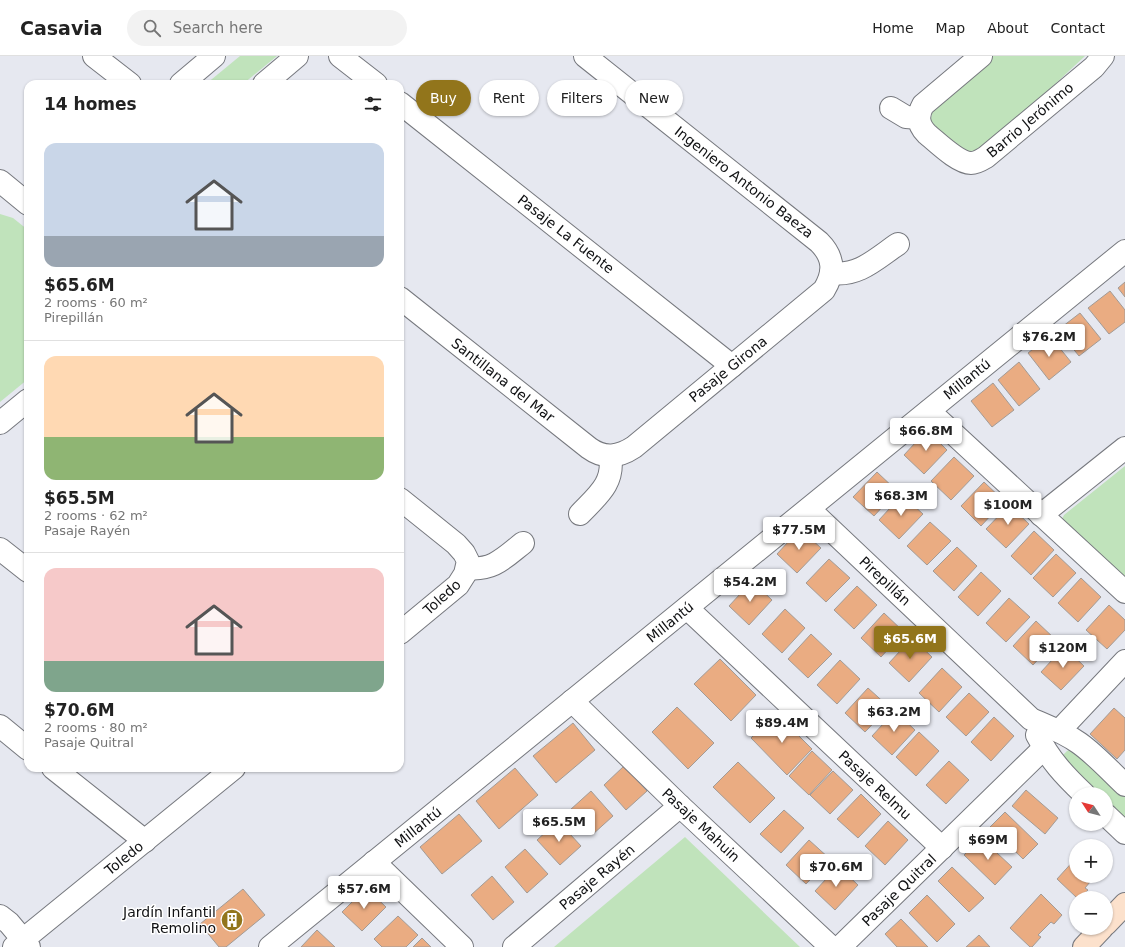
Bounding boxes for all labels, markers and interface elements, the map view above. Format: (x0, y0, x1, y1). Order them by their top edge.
search box (127, 10, 407, 46)
text: Casavia (20, 17, 103, 39)
icon: search (141, 17, 163, 39)
text: Search here (173, 19, 263, 37)
text: Home (872, 20, 914, 36)
text: Map (936, 20, 965, 36)
text: About (987, 20, 1029, 36)
text: Contact (1051, 20, 1105, 36)
street label: Barrio Jerónimo (983, 79, 1077, 161)
chip: Buy (416, 80, 471, 116)
chip: Rent (479, 80, 539, 116)
chip: Filters (547, 80, 617, 116)
chip: New (625, 80, 683, 116)
icon: filters (362, 93, 384, 115)
text: 14 homes (44, 94, 137, 114)
street label: Ingeniero Antonio Baeza (672, 123, 816, 241)
icon: home (178, 169, 250, 241)
street label: Pasaje La Fuente (515, 191, 617, 277)
text: $65.6M (44, 275, 115, 295)
text: 2 rooms · 60 m² (44, 295, 148, 310)
text: Pirepillán (44, 310, 104, 325)
pin: $76.2M (1016, 324, 1082, 358)
text: $76.2M (1022, 329, 1076, 344)
street label: Pasaje Girona (686, 333, 770, 405)
street label: Santillana del Mar (448, 335, 558, 425)
street label: Millantú (940, 355, 994, 403)
icon: home (178, 382, 250, 454)
pin: $66.8M (893, 418, 959, 452)
text: $66.8M (899, 423, 953, 438)
pin: $68.3M (868, 483, 934, 517)
text: $65.5M (44, 488, 115, 508)
text: $68.3M (874, 488, 928, 503)
pin: $100M (980, 492, 1036, 526)
text: $100M (983, 497, 1033, 512)
text: 2 rooms · 62 m² (44, 508, 148, 523)
pin: $77.5M (766, 517, 832, 551)
text: $77.5M (772, 522, 826, 537)
text: Pasaje Rayén (44, 523, 130, 538)
street label: Pirepillán (856, 553, 914, 609)
pin: $54.2M (717, 569, 783, 603)
text: $54.2M (723, 574, 777, 589)
street label: Toledo (419, 576, 464, 619)
icon: home (178, 594, 250, 666)
street label: Millantú (643, 598, 697, 646)
pin: $65.6M (877, 626, 943, 660)
text: $65.6M (883, 631, 937, 646)
pin: $120M (1035, 635, 1091, 669)
text: $120M (1038, 640, 1088, 655)
pin: $63.2M (861, 699, 927, 733)
text: $70.6M (44, 700, 115, 720)
text: $63.2M (867, 704, 921, 719)
pin: $89.4M (749, 710, 815, 744)
text: $89.4M (755, 715, 809, 730)
text: 2 rooms · 80 m² (44, 720, 148, 735)
text: Pasaje Quitral (44, 735, 134, 750)
street label: Pasaje Relmu (835, 747, 915, 823)
street label: Pasaje Mahuin (659, 785, 743, 865)
north arrow (1069, 787, 1113, 831)
map controls (1069, 787, 1113, 935)
street label: Millantú (391, 803, 445, 851)
pin: $65.5M (526, 809, 592, 843)
text: $65.5M (532, 814, 586, 829)
pin: $69M (964, 827, 1012, 861)
text: $69M (968, 832, 1008, 847)
street label: Toledo (101, 838, 146, 879)
button: + (1069, 839, 1113, 883)
street label: Pasaje Rayén (556, 841, 638, 913)
street label: Pasaje Quitral (859, 851, 939, 929)
pin: $70.6M (803, 854, 869, 888)
text: $70.6M (809, 859, 863, 874)
pin: $57.6M (331, 876, 397, 910)
text: $57.6M (337, 881, 391, 896)
button: − (1069, 891, 1113, 935)
place label: Jardín Infantil Remolino (122, 904, 216, 936)
building icon: Jardín Infantil Remolino (219, 907, 245, 933)

